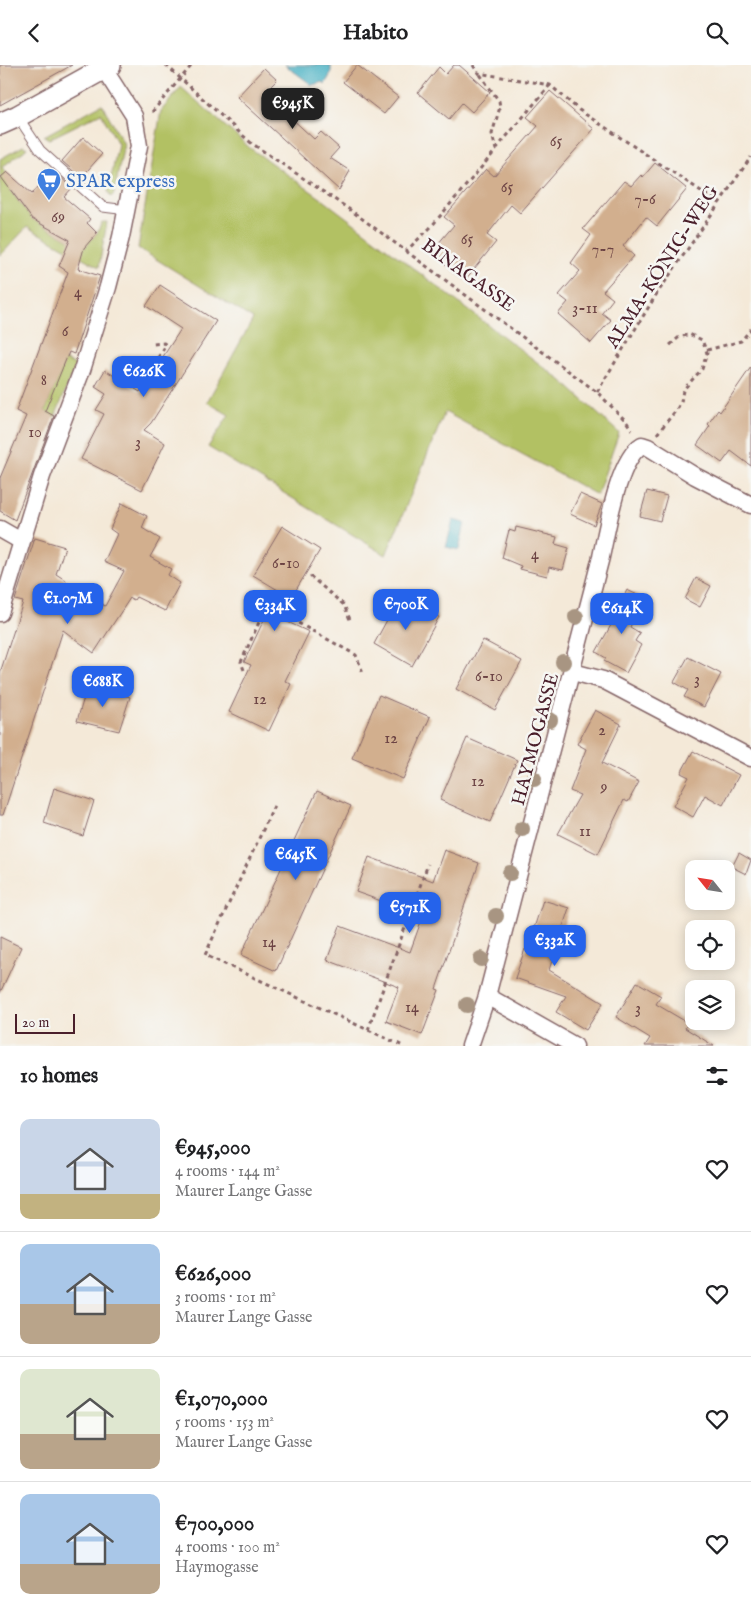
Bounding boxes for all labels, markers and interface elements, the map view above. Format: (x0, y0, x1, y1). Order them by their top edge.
icon: back (20, 19, 48, 47)
text: Habito (343, 19, 408, 47)
icon: search (703, 19, 731, 47)
pin: €945K (258, 87, 328, 130)
text: €945K (272, 94, 314, 114)
house number: 65 (550, 132, 562, 152)
supermarket icon: SPAR express (36, 167, 62, 201)
place label: SPAR express (66, 170, 175, 194)
house number: 65 (501, 178, 513, 198)
street label: ALMA-KÖNIG-WEG (600, 181, 724, 354)
house number: 7-6 (634, 190, 656, 210)
house number: 69 (51, 208, 65, 228)
house number: 65 (461, 230, 473, 250)
street label: BINAGASSE (416, 234, 519, 318)
house number: 7-7 (592, 240, 614, 260)
house number: 4 (74, 283, 82, 303)
house number: 3-11 (572, 299, 598, 319)
house number: 6 (62, 322, 69, 342)
pin: €626K (109, 355, 179, 398)
text: €626K (123, 362, 165, 382)
house number: 8 (41, 371, 47, 391)
house number: 10 (28, 423, 42, 443)
house number: 3 (135, 433, 141, 453)
house number: 4 (531, 545, 539, 565)
house number: 6-10 (272, 554, 300, 574)
pin: €1.07M (27, 583, 109, 625)
text: €1.07M (43, 589, 93, 609)
pin: €334K (240, 589, 310, 632)
pin: €700K (371, 589, 441, 631)
pin: €614K (587, 593, 657, 635)
text: €700K (384, 595, 428, 615)
text: €334K (255, 596, 295, 616)
text: €614K (601, 599, 643, 619)
pin: €688K (68, 665, 138, 708)
house number: 6-10 (475, 667, 503, 687)
house number: 3 (694, 670, 700, 690)
street label: HAYMOGASSE (507, 671, 565, 808)
text: €688K (83, 672, 123, 692)
house number: 12 (253, 690, 267, 710)
house number: 2 (598, 721, 606, 741)
house number: 12 (384, 729, 398, 749)
house number: 12 (471, 772, 485, 792)
house number: 9 (600, 778, 608, 798)
house number: 11 (579, 822, 591, 842)
pin: €645K (261, 839, 331, 881)
text: €645K (275, 845, 317, 865)
north arrow (685, 860, 735, 910)
map controls (685, 860, 735, 1030)
pin: €571K (375, 891, 445, 934)
text: €571K (390, 898, 430, 918)
button: locate (685, 920, 735, 970)
pin: €332K (520, 925, 590, 967)
text: €332K (535, 931, 575, 951)
house number: 14 (262, 933, 276, 953)
button: layers (685, 980, 735, 1030)
house number: 14 (405, 998, 419, 1018)
house number: 3 (635, 999, 641, 1019)
scale bar (15, 1011, 75, 1034)
text: 20 m (22, 1014, 49, 1032)
icon: filters (703, 1062, 731, 1090)
text: 10 homes (20, 1063, 98, 1090)
text: €945,000 (175, 1135, 251, 1162)
icon: home (60, 1139, 120, 1199)
icon: heart (703, 1155, 731, 1183)
text: 4 rooms · 144 m² (175, 1162, 280, 1182)
text: Maurer Lange Gasse (175, 1182, 312, 1202)
text: €626,000 (175, 1261, 251, 1288)
icon: home (60, 1264, 120, 1324)
icon: heart (703, 1280, 731, 1308)
text: 3 rooms · 101 m² (175, 1288, 276, 1308)
text: Maurer Lange Gasse (175, 1308, 312, 1328)
text: €1,070,000 (175, 1386, 268, 1413)
icon: home (60, 1389, 120, 1449)
icon: heart (703, 1405, 731, 1433)
text: 5 rooms · 153 m² (175, 1413, 274, 1433)
text: Maurer Lange Gasse (175, 1433, 312, 1453)
text: €700,000 (175, 1511, 254, 1538)
icon: home (60, 1514, 120, 1574)
icon: heart (703, 1530, 731, 1558)
text: 4 rooms · 100 m² (175, 1538, 280, 1558)
text: Haymogasse (175, 1558, 258, 1578)

